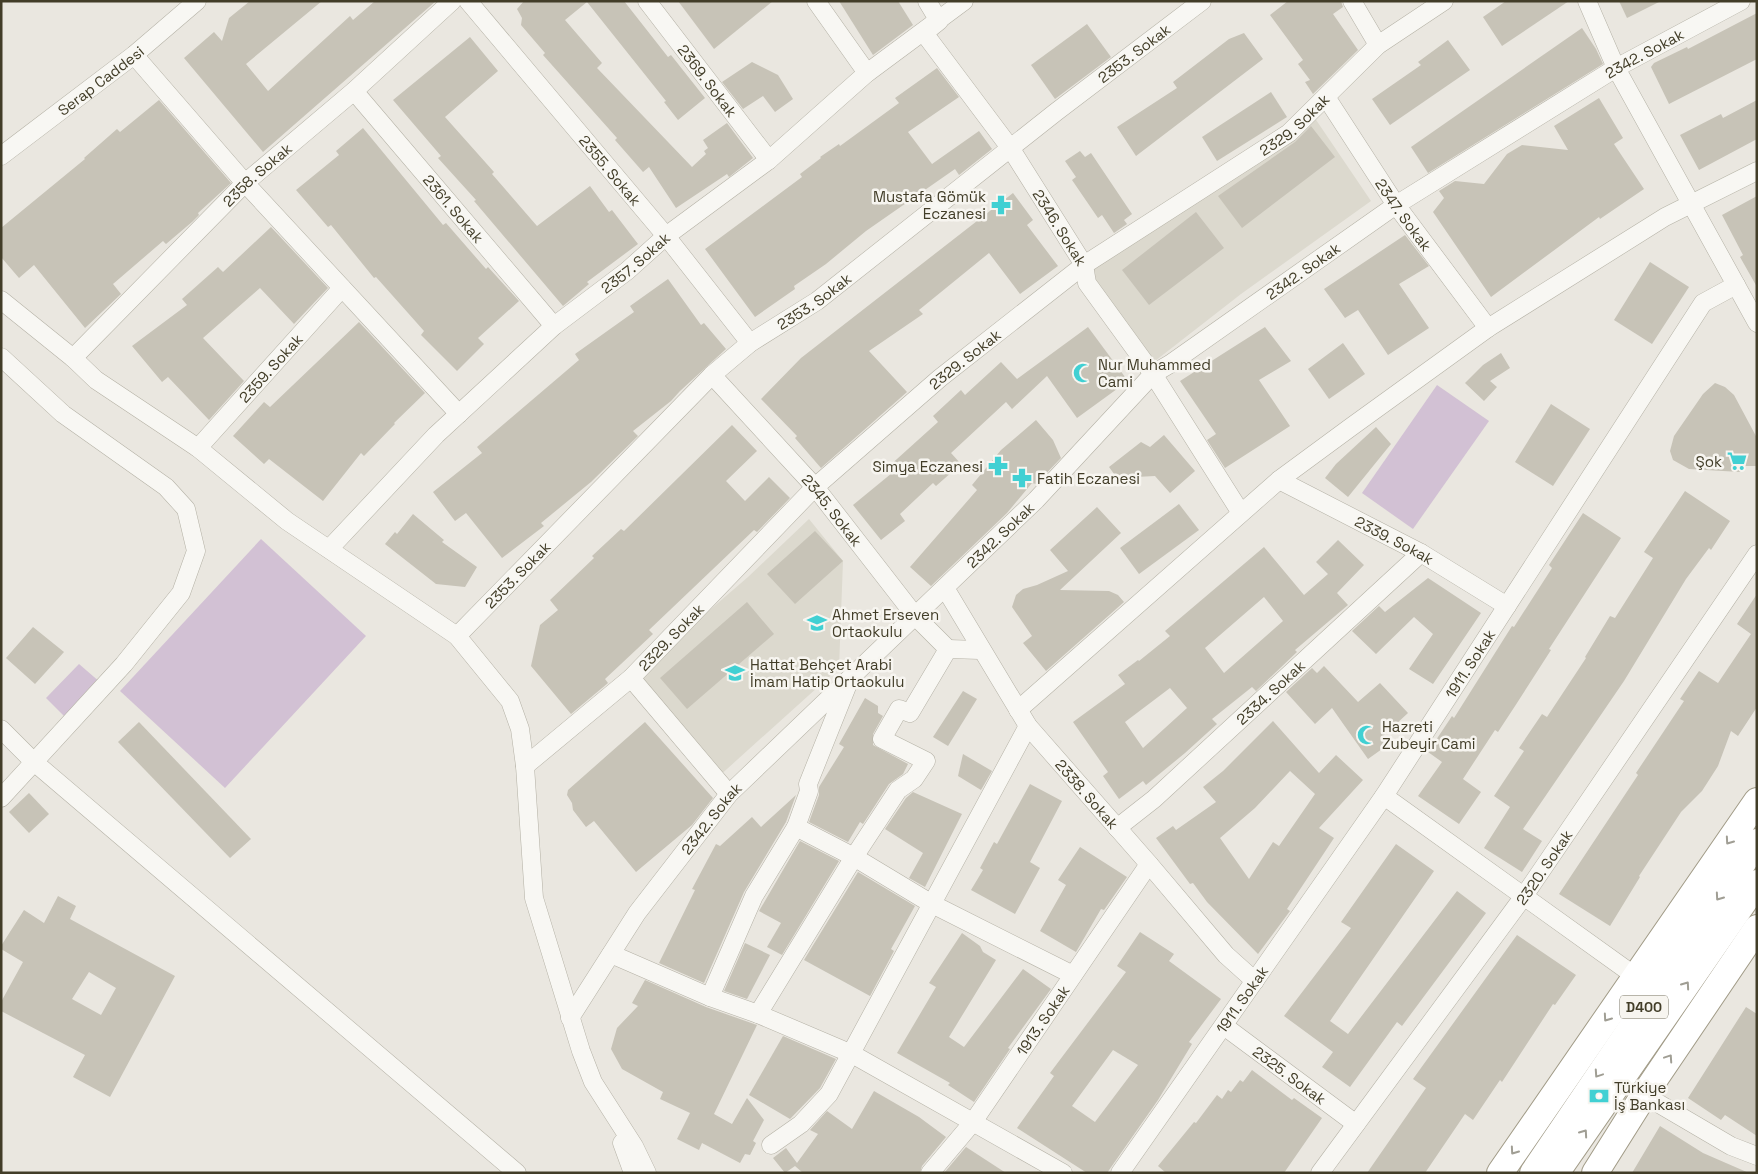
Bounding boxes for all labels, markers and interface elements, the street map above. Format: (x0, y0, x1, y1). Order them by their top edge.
street label: 2353. Sokak (1094, 19, 1174, 87)
street label: 2342. Sokak (1601, 24, 1687, 82)
street label: 2369. Sokak (674, 40, 742, 120)
street label: Serap Caddesi (54, 41, 148, 119)
street label: 2329. Sokak (1255, 89, 1333, 159)
street label: 2355. Sokak (575, 131, 645, 209)
street label: 2358. Sokak (218, 138, 295, 210)
street label: 2361. Sokak (419, 170, 488, 246)
street label: 2347. Sokak (1372, 175, 1436, 254)
street label: 2346. Sokak (1029, 185, 1091, 269)
place label: Mustafa Gömük Eczanesi (873, 187, 986, 223)
pharmacy icon: Mustafa Gömük Eczanesi (990, 194, 1012, 216)
street label: 2357. Sokak (597, 228, 673, 297)
street label: 2342. Sokak (1262, 238, 1344, 303)
street label: 2353. Sokak (773, 268, 855, 333)
street label: 2329. Sokak (925, 325, 1004, 393)
street label: 2359. Sokak (234, 329, 306, 406)
place label: Nur Muhammed Cami (1098, 355, 1211, 391)
mosque icon: Nur Muhammed Cami (1072, 362, 1094, 384)
supermarket icon: Şok (1726, 450, 1748, 472)
place label: Şok (1695, 452, 1722, 471)
pharmacy icon: Simya Eczanesi (987, 455, 1009, 477)
place label: Simya Eczanesi (872, 457, 983, 476)
pharmacy icon: Fatih Eczanesi (1011, 467, 1033, 489)
place label: Fatih Eczanesi (1037, 469, 1140, 488)
street label: 2345. Sokak (798, 470, 867, 550)
street label: 2342. Sokak (962, 498, 1038, 571)
street label: 2339. Sokak (1352, 511, 1438, 568)
street label: 2353. Sokak (480, 537, 554, 612)
street label: 2329. Sokak (634, 599, 708, 674)
place label: Ahmet Erseven Ortaokulu (832, 605, 939, 641)
school or university icon: Ahmet Erseven Ortaokulu (806, 612, 828, 634)
street label: 1911. Sokak (1440, 626, 1499, 702)
place label: Hattat Behçet Arabi İmam Hatip Ortaokulu (750, 655, 904, 691)
street label: 2334. Sokak (1232, 656, 1309, 728)
school or university icon: Hattat Behçet Arabi İmam Hatip Ortaokulu (724, 662, 746, 684)
place label: Hazreti Zubeyir Cami (1382, 717, 1476, 753)
mosque icon: Hazreti Zubeyir Cami (1356, 724, 1378, 746)
street label: 2338. Sokak (1052, 755, 1123, 833)
street label: 2342. Sokak (677, 778, 745, 858)
street label: 2320. Sokak (1511, 826, 1576, 908)
one-way arrow (1726, 835, 1735, 845)
one-way arrow (1716, 891, 1725, 901)
street label: 1911. Sokak (1211, 962, 1272, 1037)
street label: 1913. Sokak (1012, 981, 1073, 1059)
one-way arrow (1680, 981, 1689, 991)
road number: D400 (1620, 996, 1668, 1019)
one-way arrow (1604, 1012, 1613, 1022)
street label: 2325. Sokak (1249, 1042, 1330, 1108)
one-way arrow (1663, 1054, 1672, 1064)
one-way arrow (1595, 1069, 1604, 1078)
place label: Türkiye İş Bankası (1614, 1078, 1685, 1114)
bank icon: Türkiye İş Bankası (1588, 1085, 1610, 1107)
one-way arrow (1578, 1129, 1587, 1138)
one-way arrow (1511, 1146, 1520, 1155)

